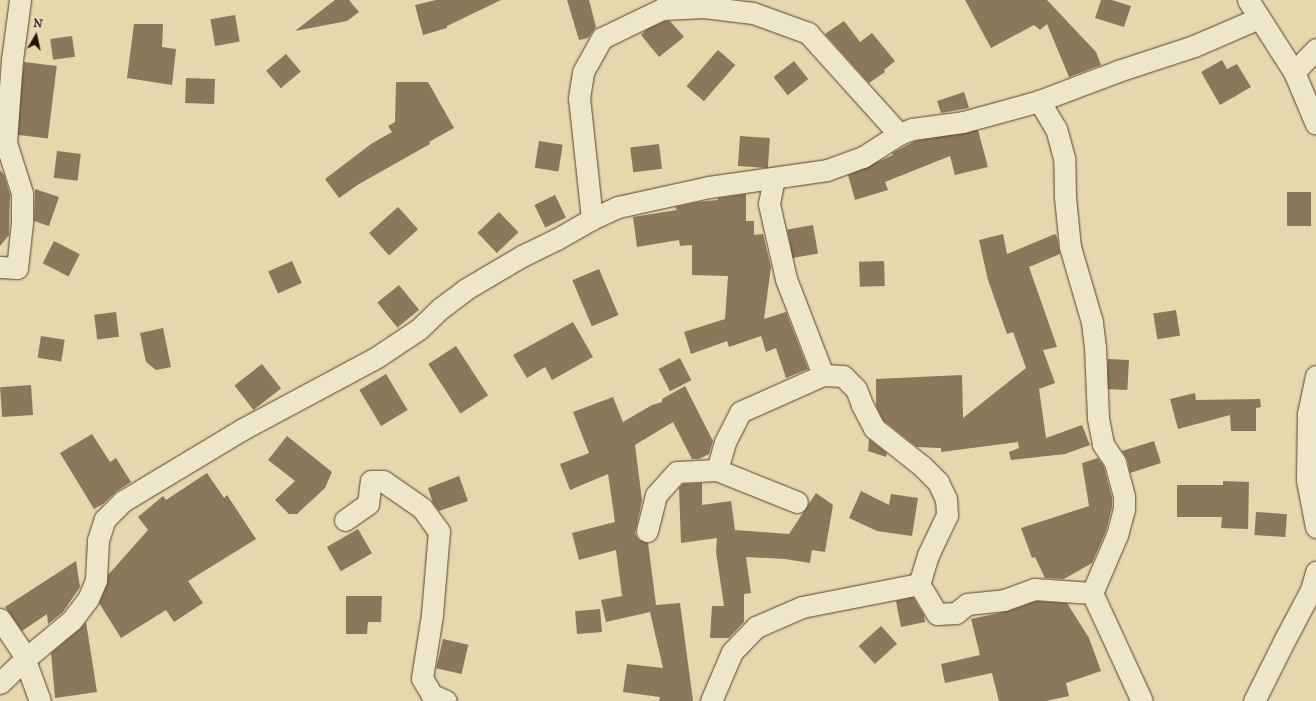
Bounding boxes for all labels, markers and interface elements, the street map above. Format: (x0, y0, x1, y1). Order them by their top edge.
north arrow (16, 16, 56, 56)
text: N (32, 17, 44, 31)

